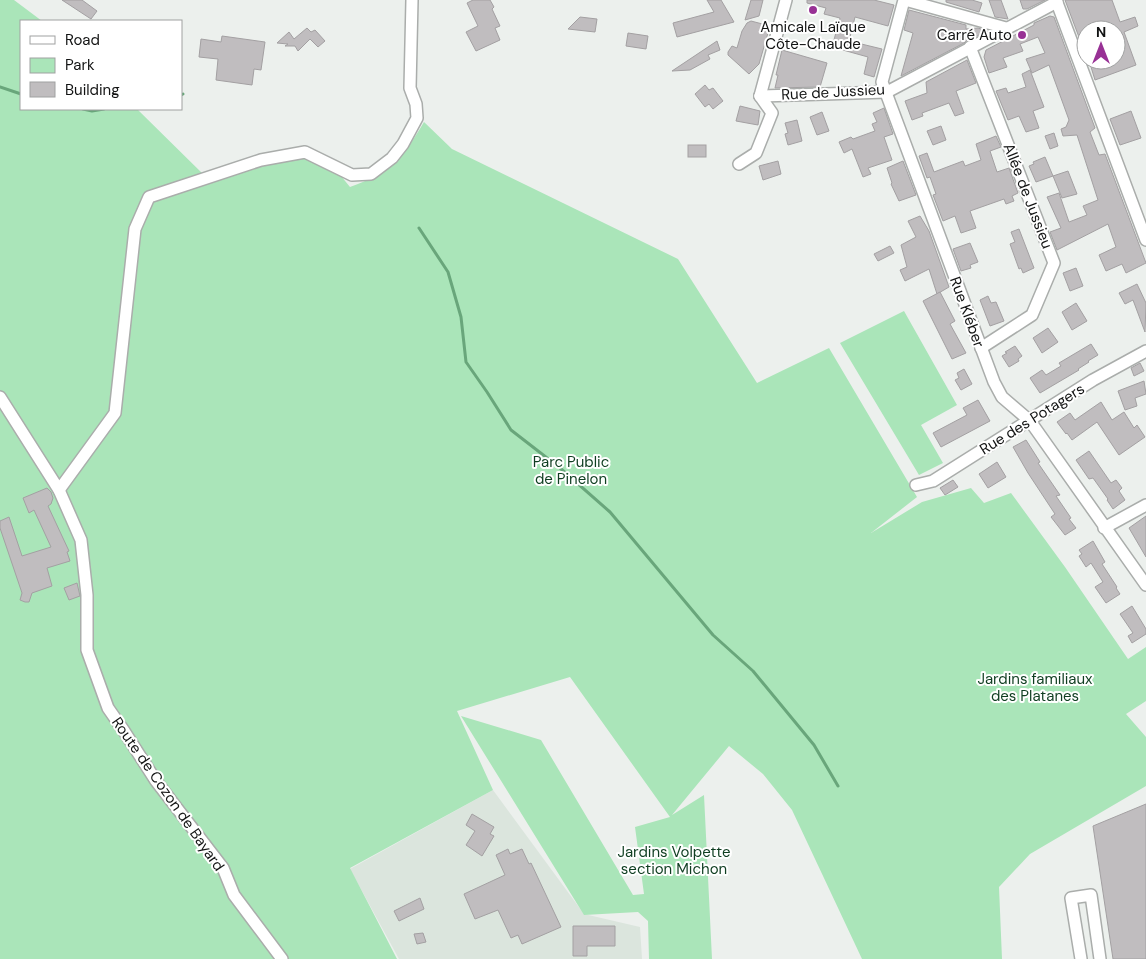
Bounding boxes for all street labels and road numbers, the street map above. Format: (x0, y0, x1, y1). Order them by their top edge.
street label: Rue de Jussieu (781, 79, 885, 105)
street label: Allée de Jussieu (999, 140, 1057, 252)
street label: Rue Kléber (945, 274, 989, 351)
street label: Rue des Potagers (976, 379, 1088, 459)
street label: Route de Cozon de Bayard (107, 713, 229, 875)

